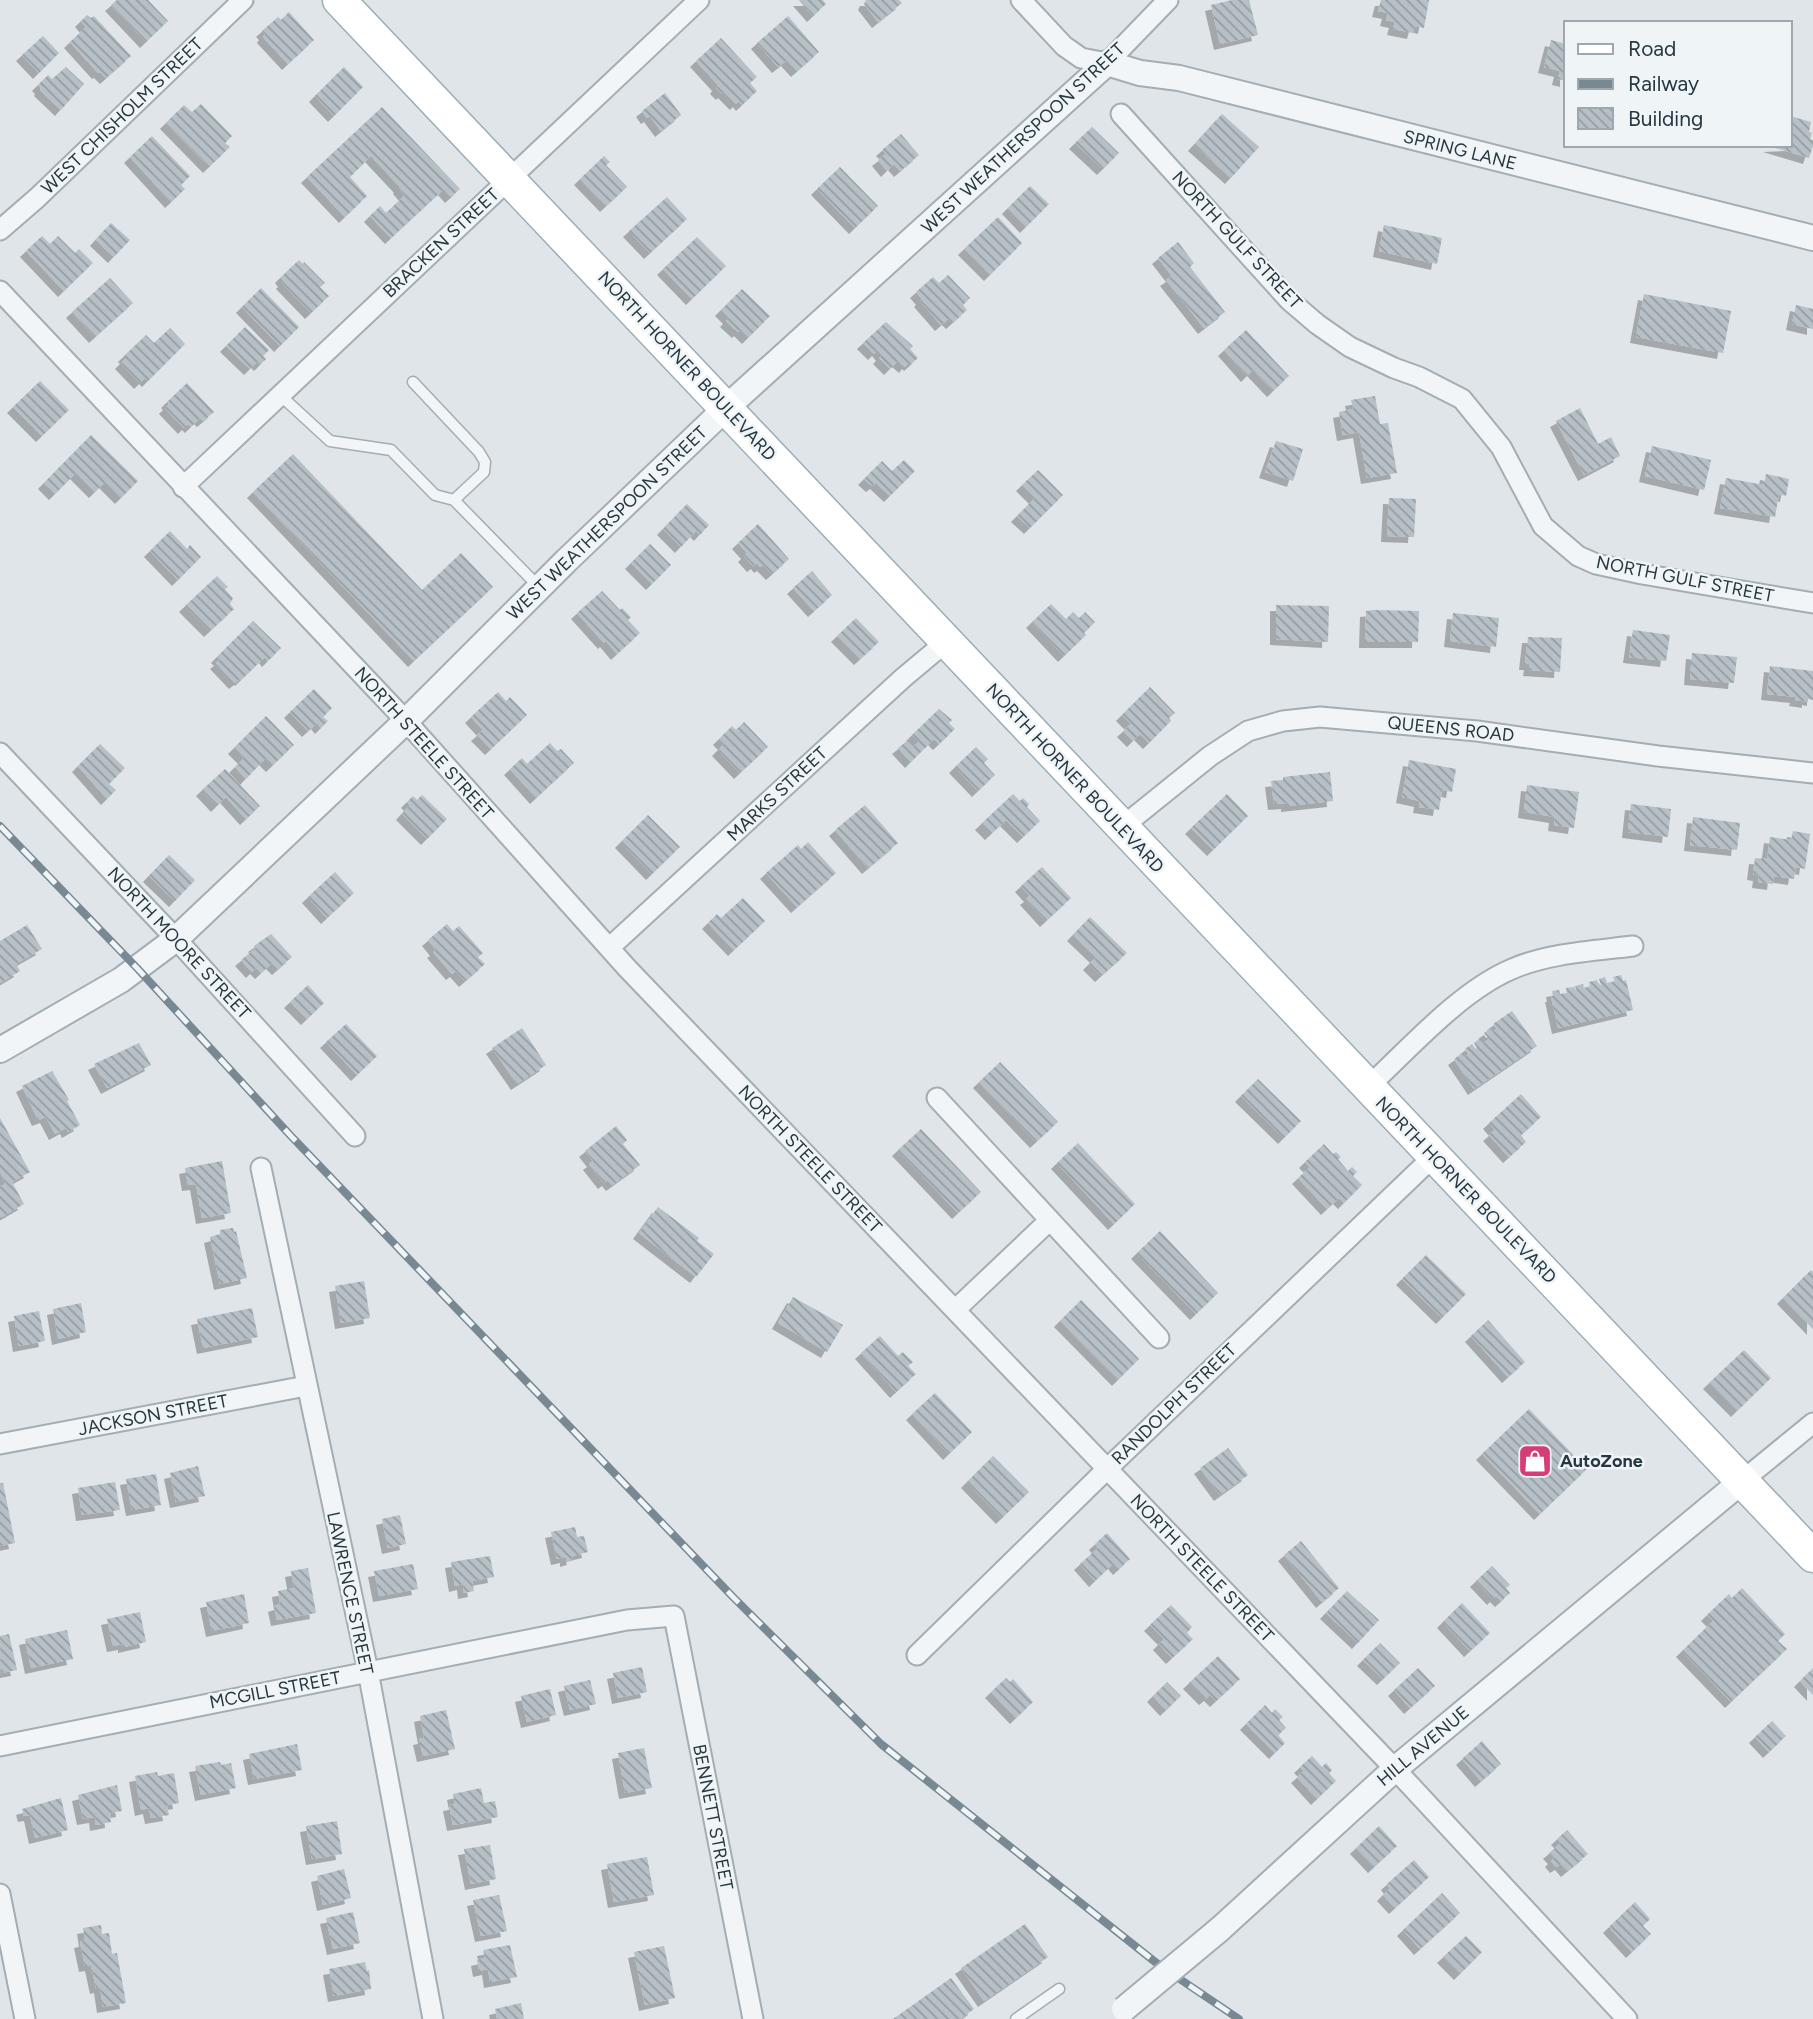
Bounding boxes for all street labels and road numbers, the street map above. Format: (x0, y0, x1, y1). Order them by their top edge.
street label: WEST CHISHOLM STREET (37, 33, 207, 199)
street label: WEST WEATHERSPOON STREET (917, 38, 1129, 238)
street label: SPRING LANE (1401, 125, 1519, 175)
street label: NORTH GULF STREET (1167, 166, 1307, 314)
street label: BRACKEN STREET (378, 184, 504, 302)
street label: NORTH HORNER BOULEVARD (593, 267, 781, 465)
street label: WEST WEATHERSPOON STREET (502, 421, 712, 625)
street label: NORTH GULF STREET (1594, 551, 1776, 607)
street label: NORTH STEELE STREET (350, 662, 498, 824)
street label: NORTH HORNER BOULEVARD (981, 679, 1169, 877)
street label: QUEENS ROAD (1387, 711, 1515, 747)
street label: MARKS STREET (722, 742, 832, 846)
street label: NORTH MOORE STREET (103, 862, 255, 1024)
street label: NORTH STEELE STREET (734, 1080, 886, 1238)
street label: NORTH HORNER BOULEVARD (1371, 1092, 1561, 1288)
street label: RANDOLPH STREET (1107, 1339, 1241, 1469)
street label: JACKSON STREET (76, 1390, 230, 1440)
street label: NORTH STEELE STREET (1126, 1489, 1278, 1647)
street label: LAWRENCE STREET (322, 1510, 378, 1676)
street label: MCGILL STREET (208, 1666, 343, 1714)
street label: HILL AVENUE (1372, 1701, 1474, 1791)
street label: BENNETT STREET (688, 1742, 738, 1892)

